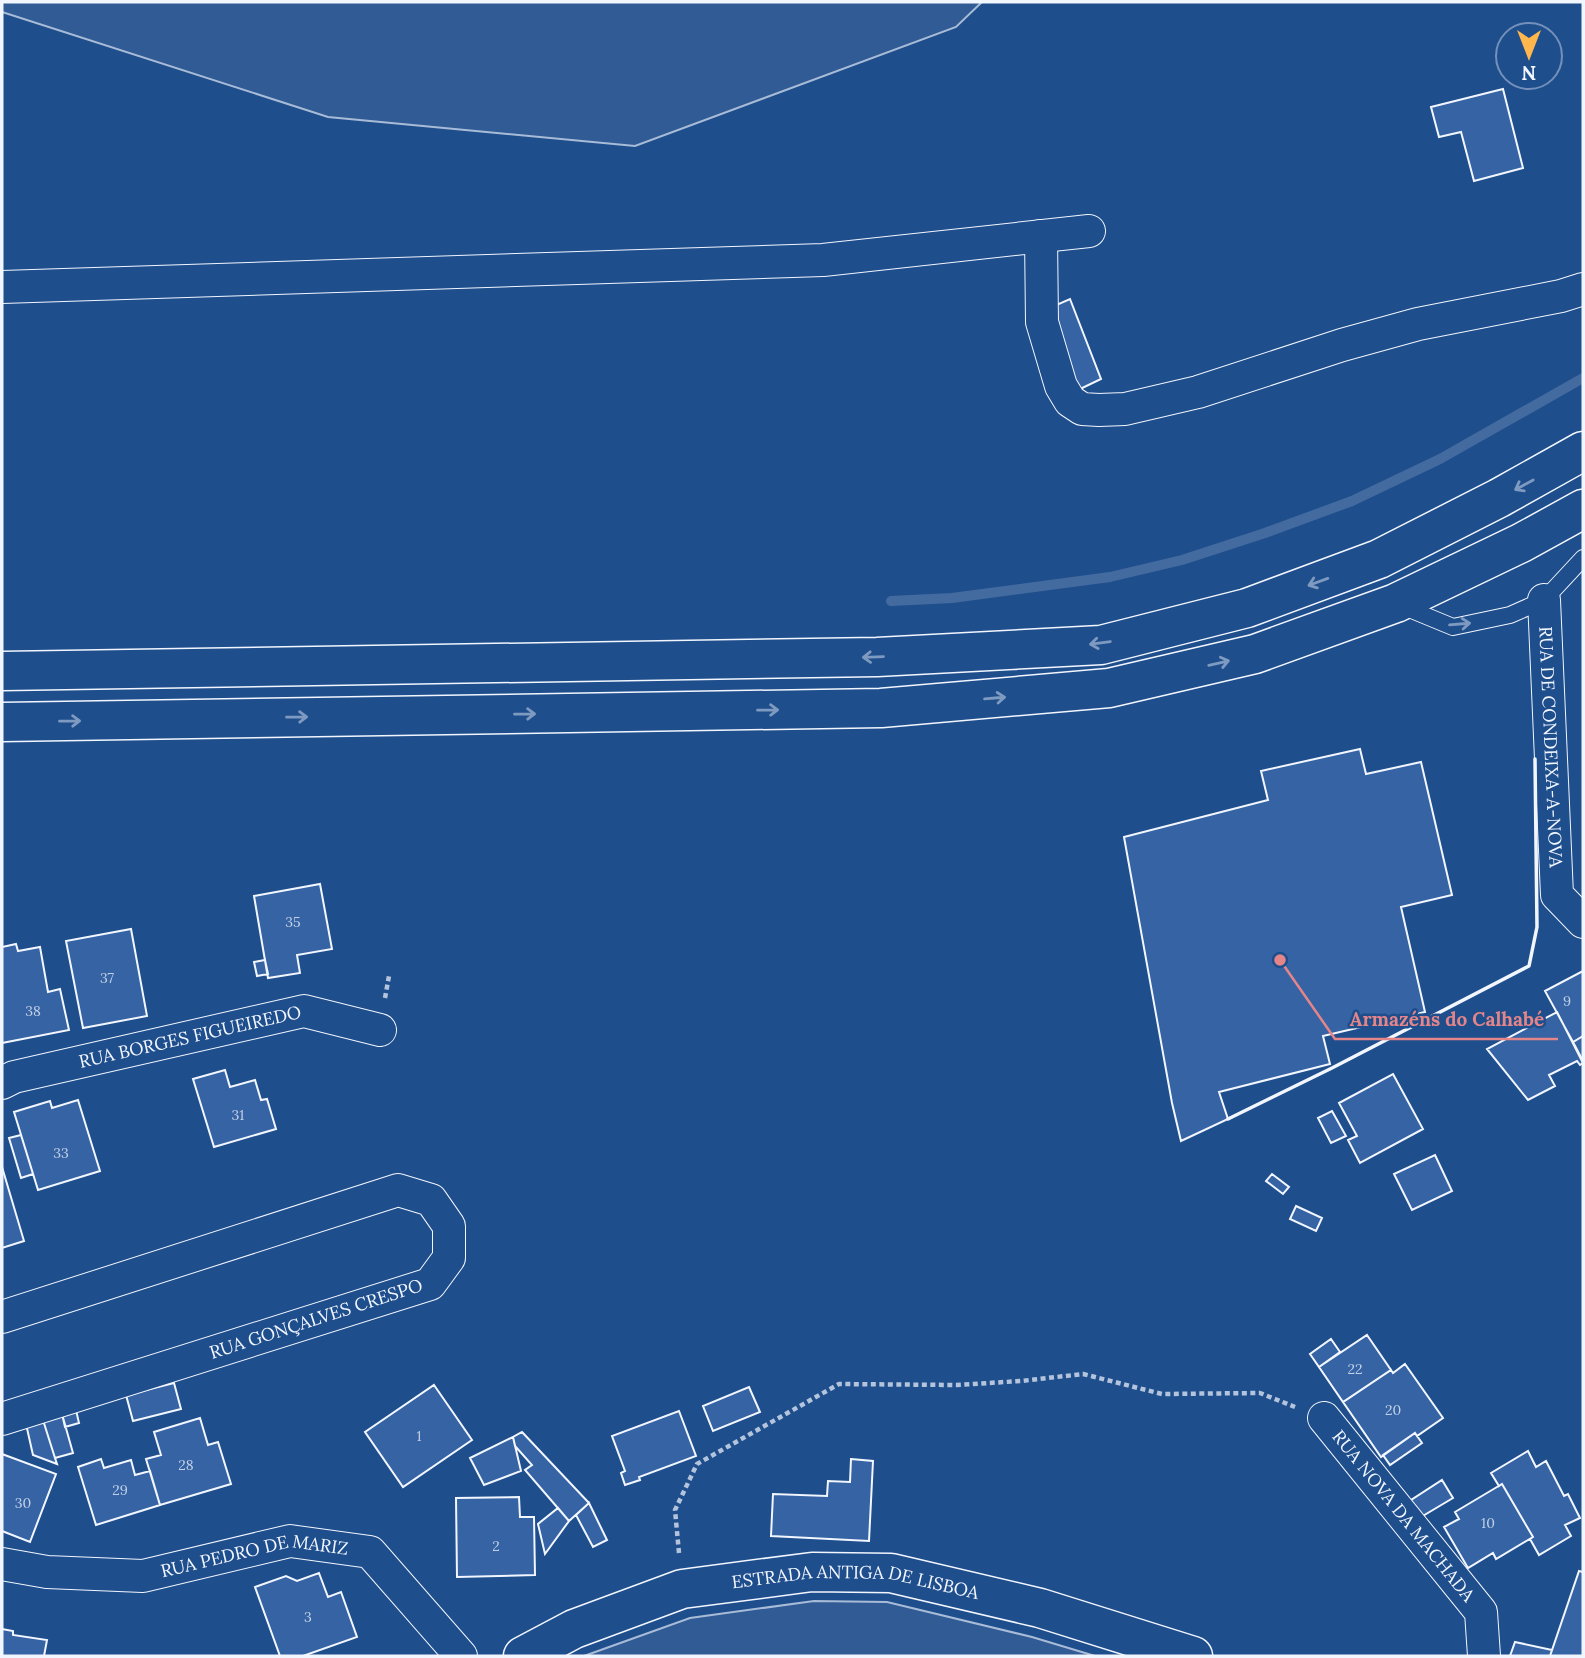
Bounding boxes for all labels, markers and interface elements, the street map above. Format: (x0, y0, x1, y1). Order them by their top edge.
north arrow (1494, 21, 1564, 91)
text: N (1521, 61, 1536, 85)
one-way arrow (1514, 478, 1534, 492)
one-way arrow (1308, 577, 1330, 589)
one-way arrow (1448, 617, 1470, 630)
street label: RUA DE CONDEIXA-A-NOVA (1534, 626, 1568, 869)
one-way arrow (1089, 637, 1112, 650)
one-way arrow (862, 650, 885, 664)
one-way arrow (1207, 655, 1230, 669)
one-way arrow (983, 691, 1006, 704)
one-way arrow (756, 703, 779, 716)
one-way arrow (513, 707, 536, 721)
one-way arrow (286, 711, 309, 724)
one-way arrow (58, 714, 81, 728)
house number: 35 (285, 913, 301, 931)
house number: 37 (100, 969, 115, 987)
house number: 9 (1563, 992, 1571, 1010)
callout: Armazéns do Calhabé (1335, 999, 1558, 1039)
street label: RUA BORGES FIGUEIREDO (77, 1000, 303, 1073)
house number: 38 (25, 1002, 41, 1020)
text: Armazéns do Calhabé (1350, 1007, 1544, 1031)
house number: 31 (232, 1106, 244, 1124)
house number: 33 (53, 1144, 69, 1162)
street label: RUA GONÇALVES CRESPO (206, 1273, 425, 1364)
house number: 22 (1347, 1360, 1363, 1378)
house number: 20 (1385, 1401, 1401, 1419)
street label: RUA NOVA DA MACHADA (1327, 1425, 1480, 1607)
house number: 1 (416, 1427, 422, 1445)
house number: 28 (178, 1456, 194, 1474)
house number: 29 (112, 1481, 128, 1499)
house number: 30 (15, 1494, 31, 1512)
house number: 10 (1481, 1514, 1495, 1532)
street label: RUA PEDRO DE MARIZ (158, 1529, 350, 1582)
house number: 2 (492, 1537, 500, 1555)
street label: ESTRADA ANTIGA DE LISBOA (730, 1560, 982, 1604)
house number: 3 (304, 1608, 312, 1626)

